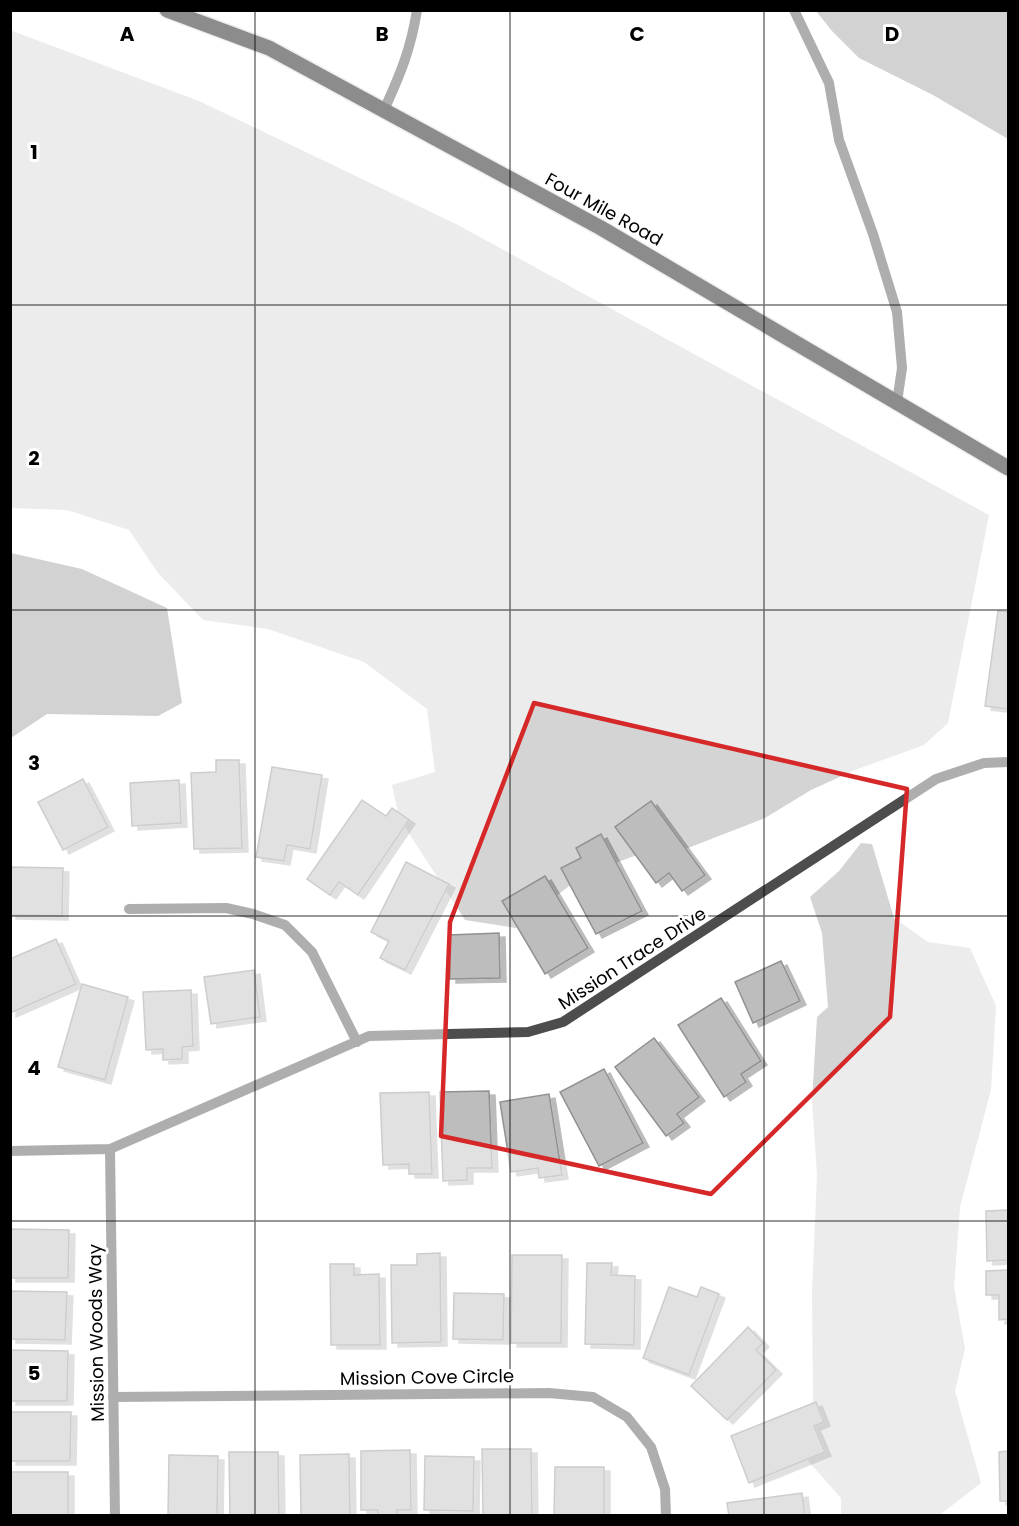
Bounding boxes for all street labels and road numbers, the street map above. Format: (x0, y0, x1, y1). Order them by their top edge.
street label: Four Mile Road (541, 166, 667, 252)
street label: Mission Trace Drive (553, 901, 711, 1015)
street label: Mission Woods Way (82, 1244, 110, 1422)
street label: Mission Cove Circle (340, 1363, 514, 1391)

